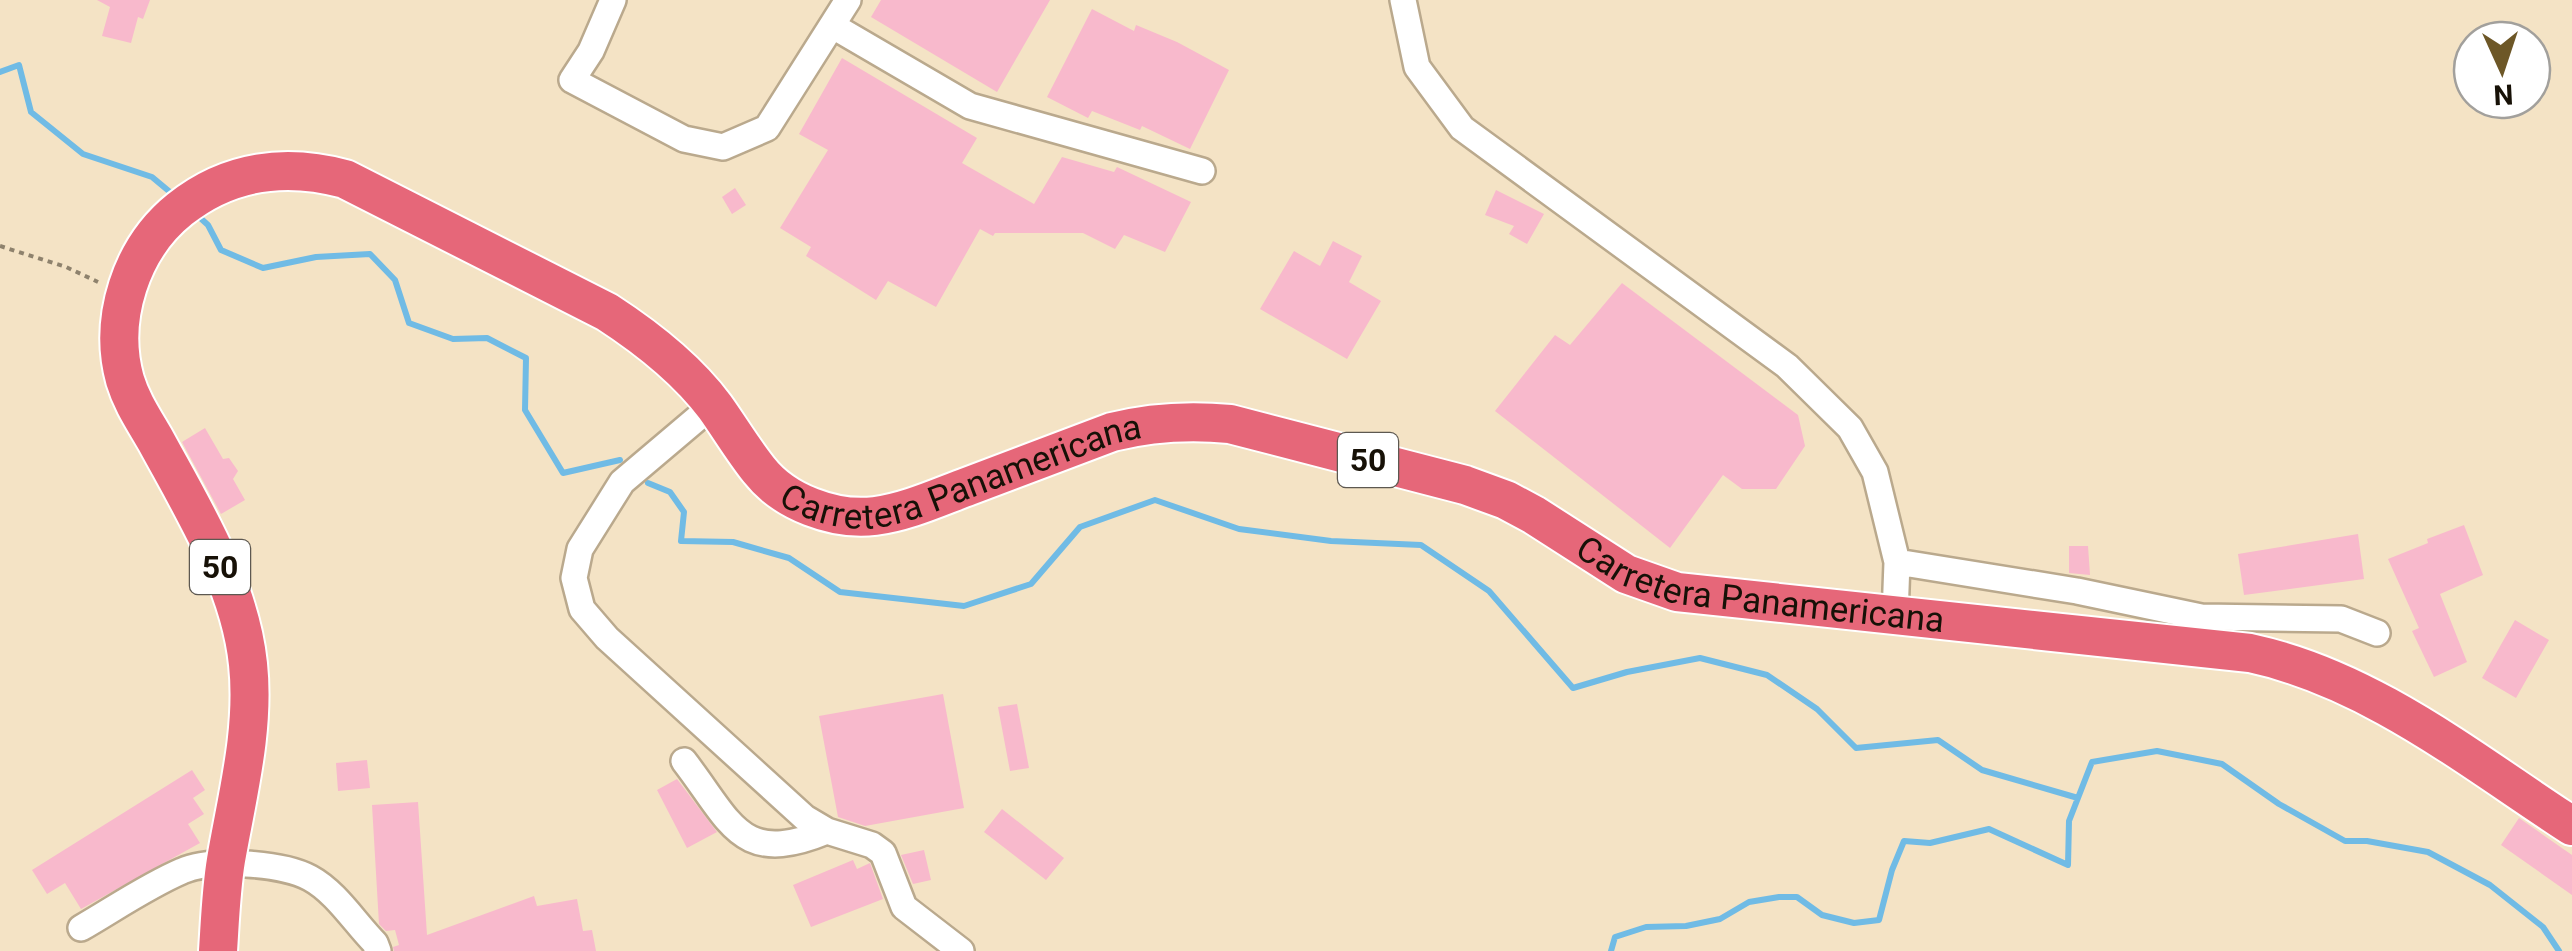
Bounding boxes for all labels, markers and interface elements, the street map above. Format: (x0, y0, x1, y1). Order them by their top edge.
north arrow (2452, 20, 2552, 120)
text: N (2493, 77, 2514, 111)
street label: Carretera Panamericana (773, 406, 1145, 538)
road number: 50 (1338, 433, 1398, 487)
street label: Carretera Panamericana (1569, 528, 1946, 641)
road number: 50 (190, 540, 250, 594)

